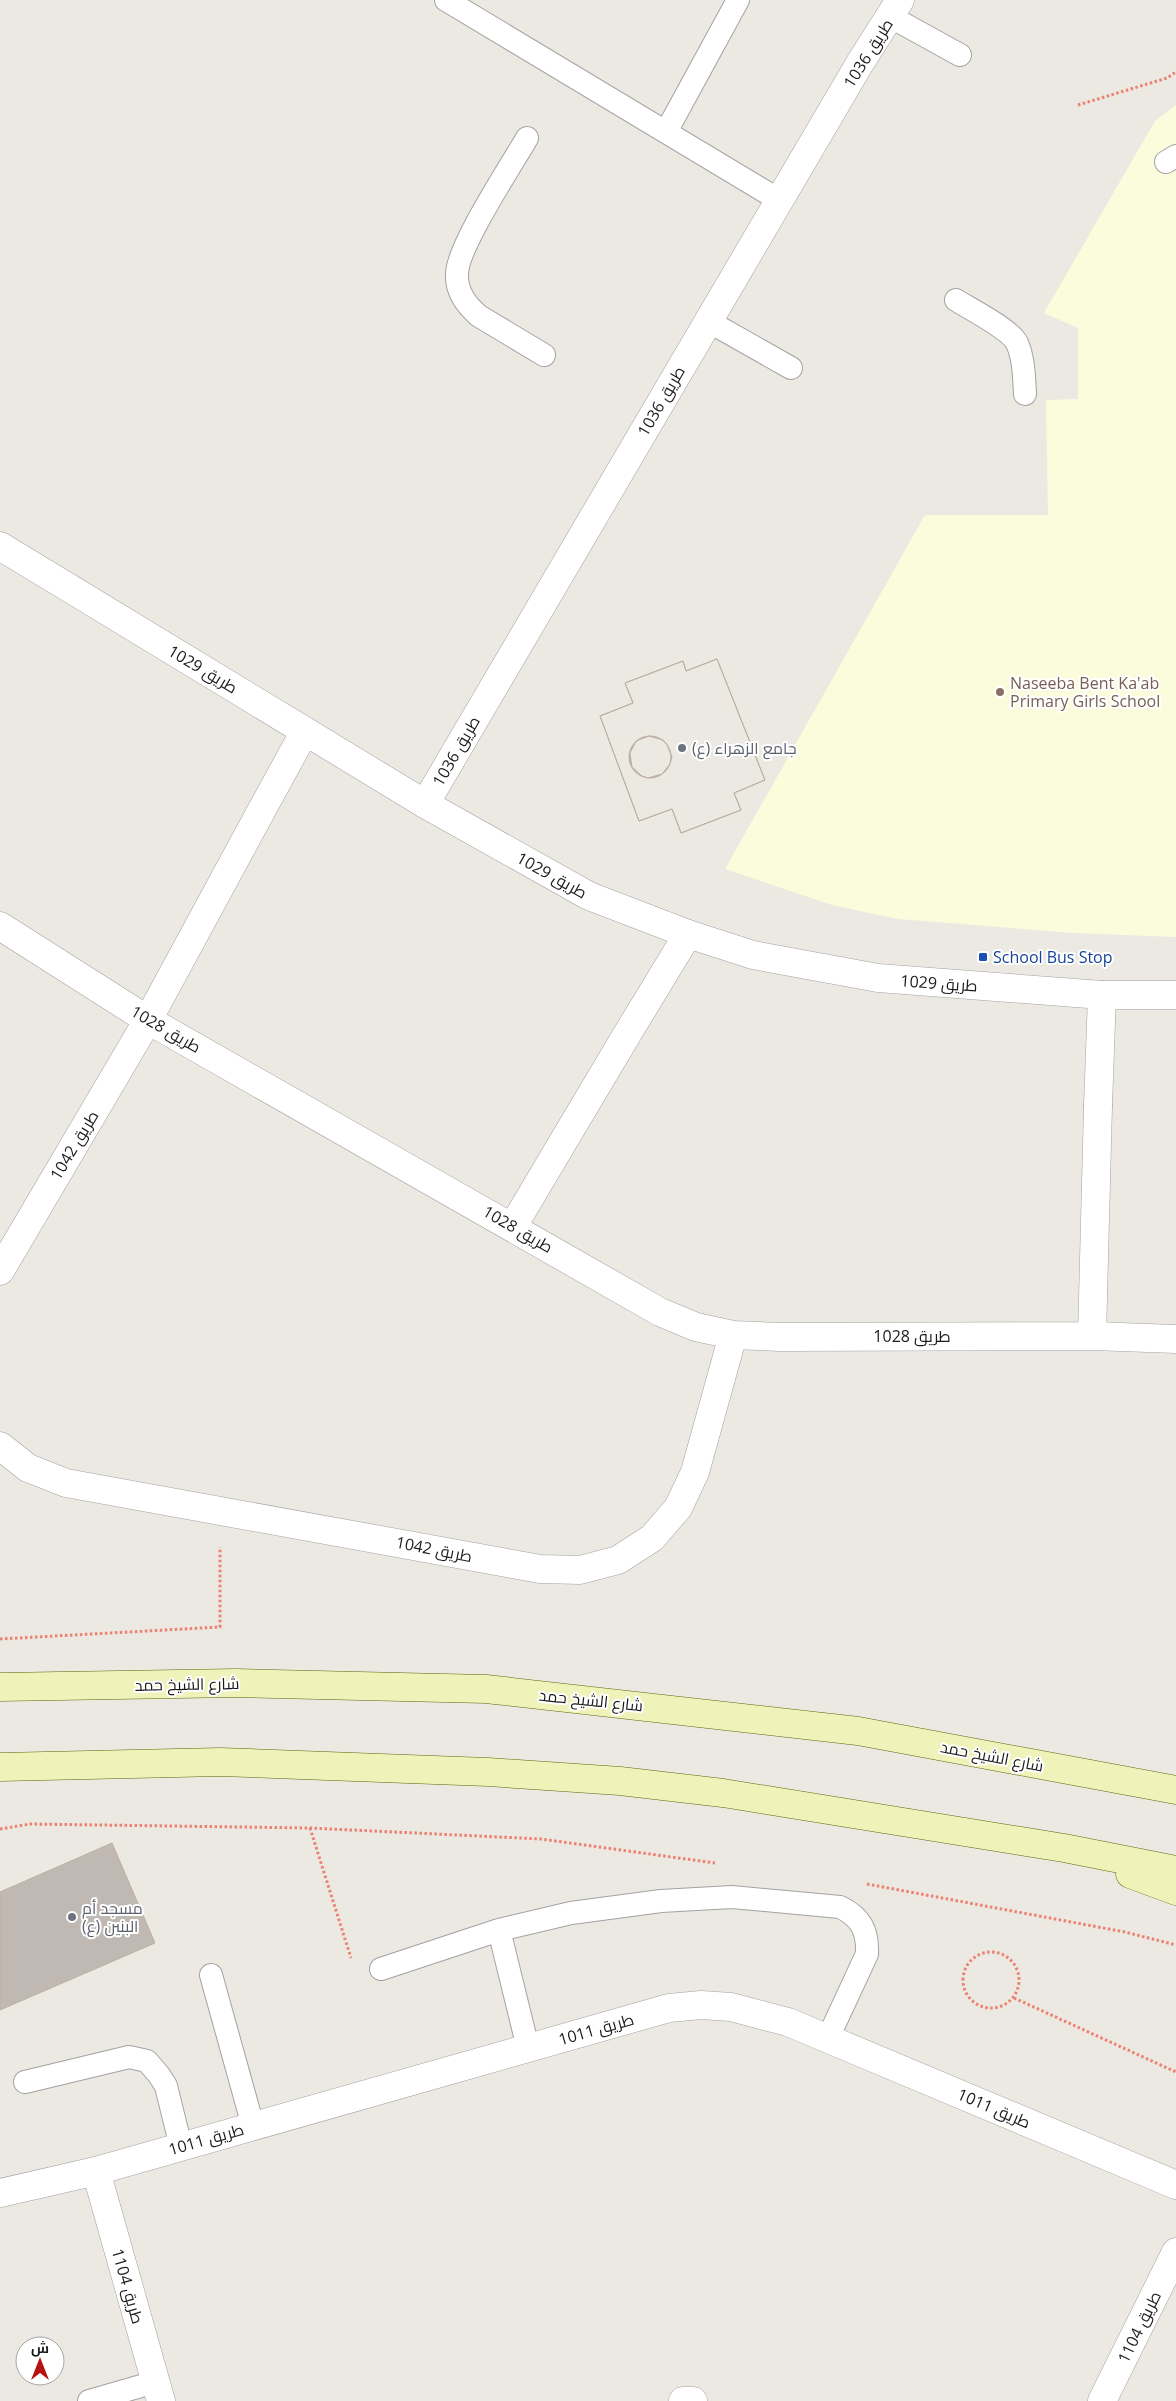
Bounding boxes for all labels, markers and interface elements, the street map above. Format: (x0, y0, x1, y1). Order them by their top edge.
street label: طريق 1036 (838, 14, 898, 92)
street label: طريق 1036 (632, 362, 690, 440)
street label: طريق 1029 (164, 640, 242, 698)
place label: Naseeba Bent Ka'ab Primary Girls School (1010, 672, 1160, 712)
marker: Naseeba Bent Ka'ab Primary Girls School (994, 686, 1006, 698)
street label: طريق 1036 (427, 712, 485, 790)
place label: جامع الزهراء (ع) (692, 737, 797, 760)
marker: جامع الزهراء (ع) (676, 742, 688, 754)
street label: طريق 1029 (513, 847, 591, 903)
place label: School Bus Stop (993, 946, 1113, 968)
marker: School Bus Stop (977, 951, 989, 963)
street label: طريق 1029 (900, 969, 978, 997)
street label: طريق 1028 (127, 1000, 205, 1058)
street label: طريق 1042 (45, 1106, 103, 1184)
street label: طريق 1028 (479, 1200, 557, 1258)
street label: طريق 1028 (873, 1325, 951, 1347)
street label: طريق 1042 (394, 1531, 474, 1567)
street label: شارع الشيخ حمد (134, 1672, 240, 1697)
street label: شارع الشيخ حمد (538, 1684, 644, 1717)
street label: شارع الشيخ حمد (938, 1735, 1046, 1778)
place label: مسجد أم البنين (ع) (82, 1897, 143, 1938)
marker: مسجد أم البنين (ع) (66, 1911, 78, 1923)
street label: طريق 1011 (556, 2008, 636, 2050)
street label: طريق 1011 (954, 2083, 1034, 2133)
street label: طريق 1011 (166, 2118, 246, 2160)
street label: طريق 1104 (107, 2246, 149, 2326)
street label: طريق 1104 (1112, 2287, 1166, 2367)
north arrow (15, 2336, 65, 2386)
text: ش (31, 2338, 49, 2357)

